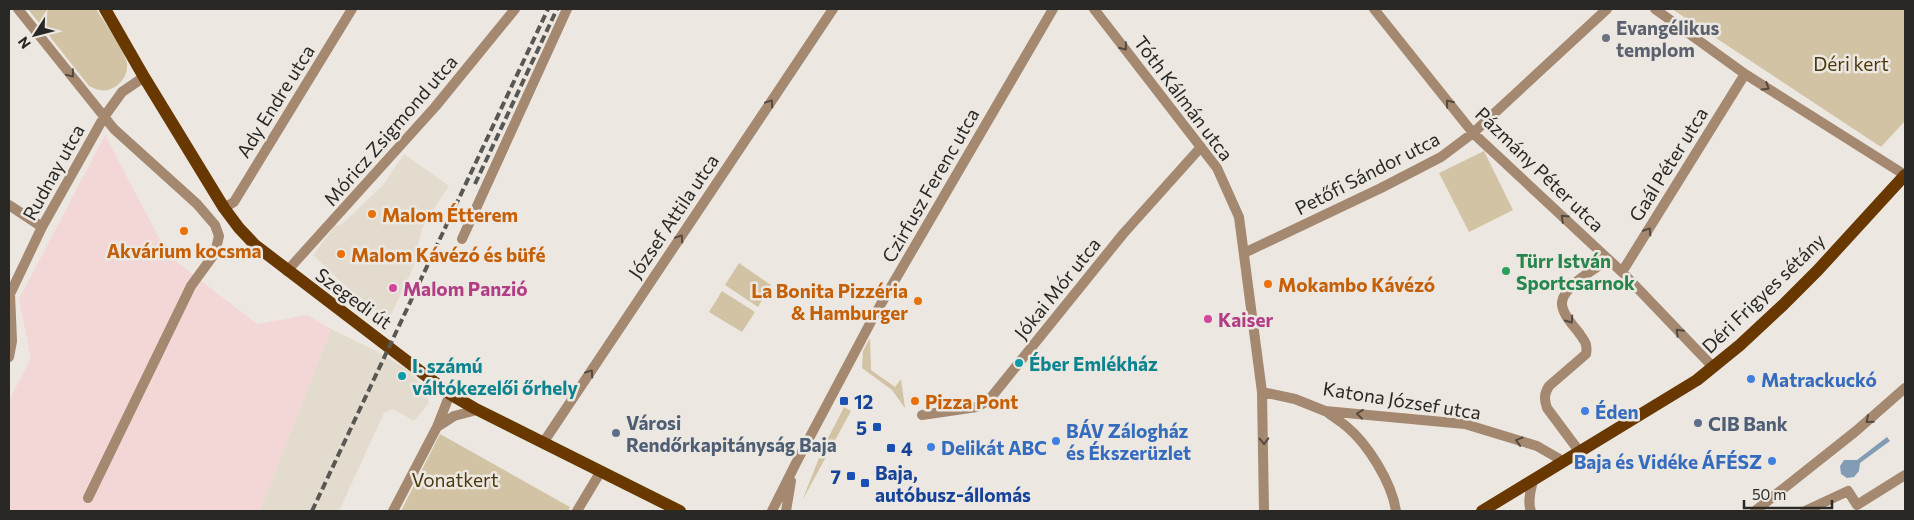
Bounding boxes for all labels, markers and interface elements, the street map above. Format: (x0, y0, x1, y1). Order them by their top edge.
north arrow (10, 10, 60, 60)
place label: Evangélikus templom (1616, 16, 1720, 61)
street label: Tóth Kálmán utca (1130, 31, 1238, 165)
marker: Evangélikus templom (1600, 32, 1612, 44)
text: N (14, 34, 34, 52)
street label: Ady Endre utca (231, 40, 319, 162)
one-way arrow (1119, 41, 1127, 50)
street label: Móricz Zsigmond utca (318, 50, 462, 210)
park label: Déri kert (1813, 52, 1889, 75)
one-way arrow (65, 68, 74, 78)
one-way arrow (1760, 81, 1769, 91)
one-way arrow (764, 99, 773, 108)
one-way arrow (1447, 100, 1455, 109)
street label: Pázmány Péter utca (1471, 102, 1609, 236)
street label: Gaál Péter utca (1624, 103, 1712, 225)
street label: Czirfusz Ferenc utca (877, 104, 983, 266)
street label: Rudnay utca (17, 120, 89, 224)
street label: Petőfi Sándor utca (1291, 127, 1443, 219)
street label: József Attila utca (623, 150, 723, 282)
place label: Malom Étterem (382, 203, 518, 226)
marker: Malom Étterem (366, 208, 378, 220)
one-way arrow (1560, 215, 1569, 224)
marker: Akvárium kocsma (178, 225, 190, 237)
one-way arrow (1641, 227, 1651, 236)
street label: Déri Frigyes sétány (1697, 228, 1829, 358)
street label: Jókai Mór utca (1009, 233, 1105, 343)
one-way arrow (674, 234, 683, 244)
place label: Akvárium kocsma (106, 239, 262, 262)
place label: Malom Kávézó és büfé (351, 243, 546, 266)
marker: Malom Kávézó és büfé (335, 248, 347, 260)
place label: Türr István Sportcsarnok (1516, 249, 1635, 294)
street label: Szegedi út (311, 263, 397, 333)
marker: Türr István Sportcsarnok (1500, 265, 1512, 277)
place label: Mokambo Kávézó (1278, 273, 1435, 296)
place label: Malom Panzió (403, 277, 528, 300)
marker: Mokambo Kávézó (1262, 278, 1274, 290)
place label: La Bonita Pizzéria & Hamburger (751, 279, 908, 324)
marker: Malom Panzió (387, 282, 399, 294)
marker: La Bonita Pizzéria & Hamburger (912, 295, 924, 307)
place label: Kaiser (1218, 308, 1273, 331)
marker: Kaiser (1202, 313, 1214, 325)
one-way arrow (1564, 314, 1573, 324)
one-way arrow (1676, 328, 1685, 337)
place label: Éber Emlékház (1029, 352, 1158, 375)
place label: I. számú váltókezelői őrhely (412, 354, 578, 399)
marker: Éber Emlékház (1013, 357, 1025, 369)
place label: Matrackuckó (1761, 368, 1877, 391)
one-way arrow (583, 369, 593, 378)
marker: I. számú váltókezelői őrhely (396, 370, 408, 382)
marker: Matrackuckó (1745, 373, 1757, 385)
street label: Katona József utca (1321, 376, 1483, 424)
place label: 12 (854, 390, 873, 413)
place label: Pizza Pont (925, 390, 1018, 413)
marker: 12 (838, 395, 850, 407)
marker: Pizza Pont (909, 395, 921, 407)
place label: Éden (1595, 400, 1638, 423)
marker: Éden (1579, 405, 1591, 417)
one-way arrow (1355, 409, 1363, 420)
place label: Városi Rendőrkapitányság Baja (626, 411, 837, 456)
place label: CIB Bank (1708, 412, 1788, 435)
one-way arrow (1865, 414, 1874, 423)
place label: 5 (856, 416, 867, 439)
marker: CIB Bank (1692, 417, 1704, 429)
place label: BÁV Zálogház és Ékszerüzlet (1066, 419, 1191, 464)
marker: 5 (871, 421, 883, 433)
marker: Városi Rendőrkapitányság Baja (610, 427, 622, 439)
marker: BÁV Zálogház és Ékszerüzlet (1050, 435, 1062, 447)
place label: Delikát ABC (941, 436, 1047, 459)
one-way arrow (1515, 436, 1524, 446)
place label: 4 (901, 437, 913, 460)
one-way arrow (1258, 437, 1269, 445)
marker: Delikát ABC (925, 441, 937, 453)
marker: 4 (885, 442, 897, 454)
place label: Baja és Vidéke ÁFÉSZ (1574, 450, 1762, 473)
marker: Baja és Vidéke ÁFÉSZ (1766, 455, 1778, 467)
place label: Baja, autóbusz-állomás (875, 461, 1031, 506)
place label: 7 (831, 465, 841, 488)
park label: Vonatkert (412, 468, 499, 491)
marker: 7 (845, 470, 857, 482)
marker: Baja, autóbusz-állomás (859, 477, 871, 489)
scale bar (1744, 478, 1832, 510)
text: 50 m (1752, 485, 1786, 503)

